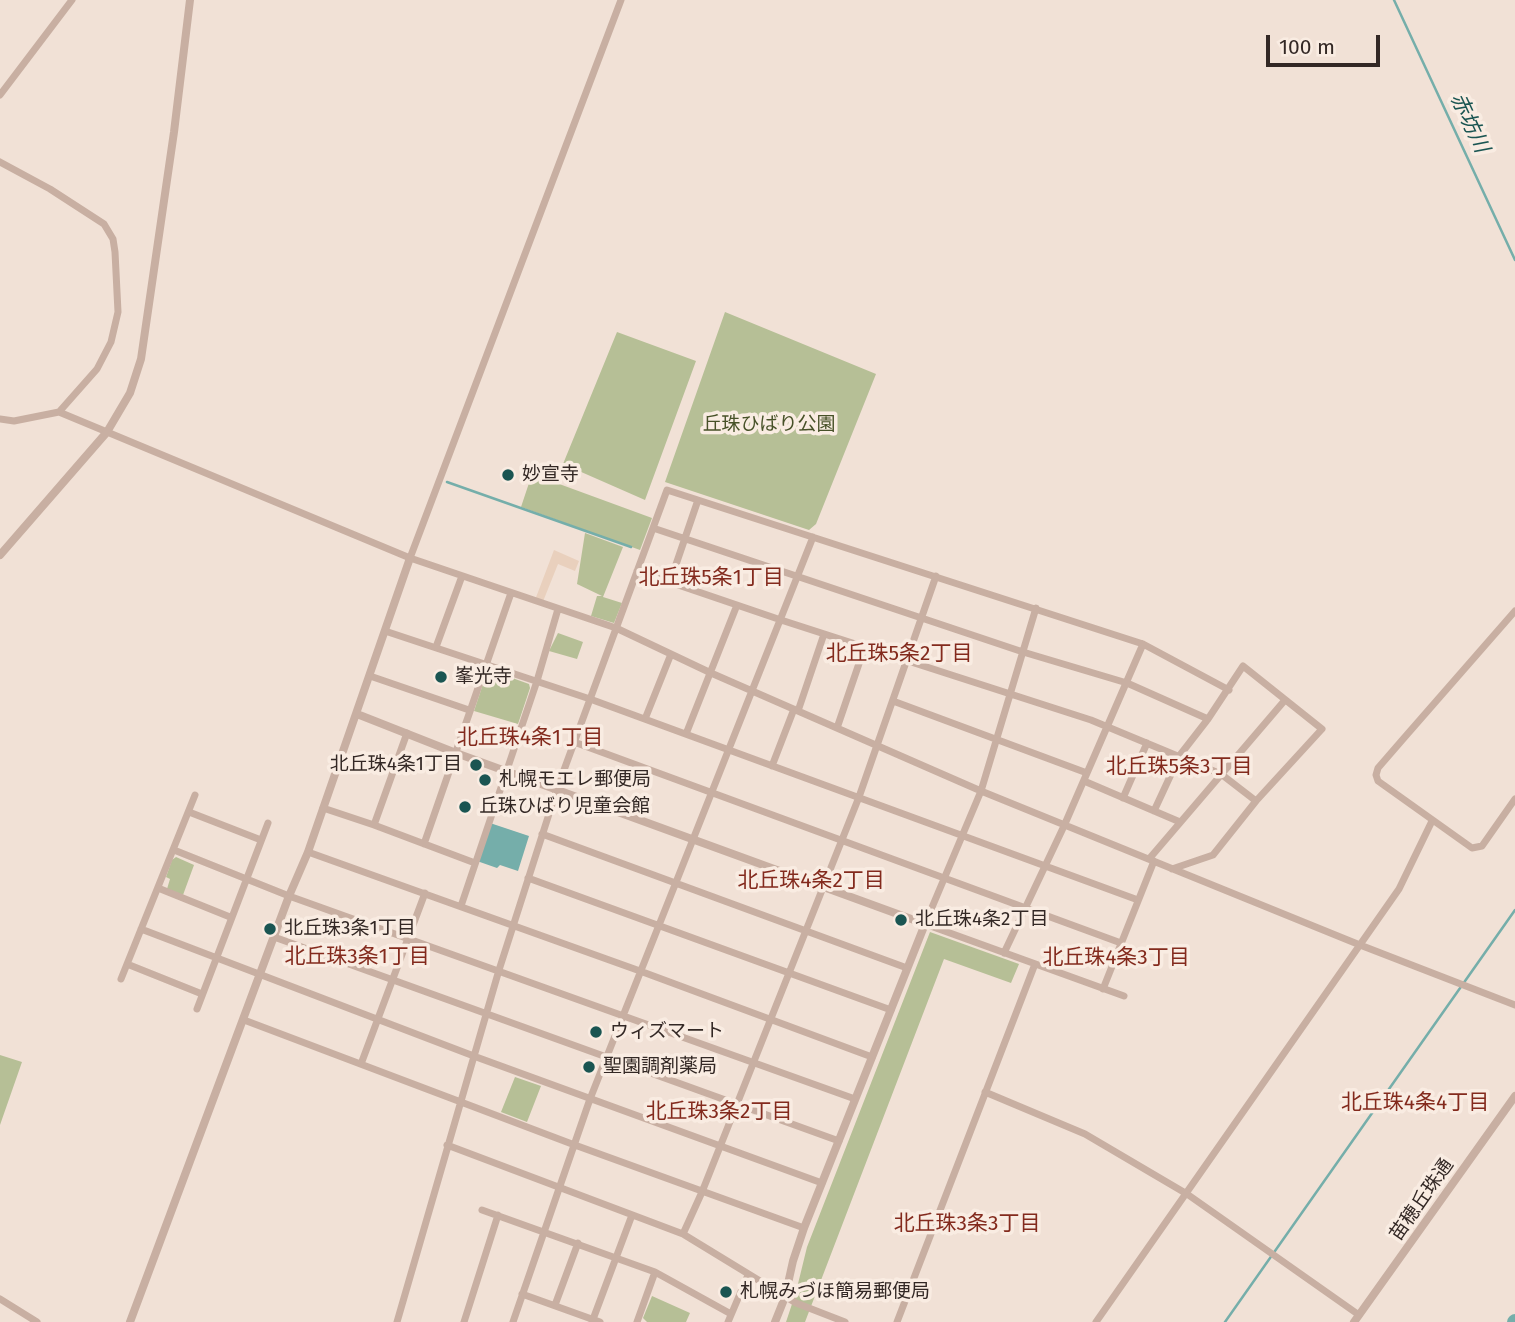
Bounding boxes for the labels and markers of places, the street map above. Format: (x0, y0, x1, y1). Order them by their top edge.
place label: 妙宣寺 (522, 464, 579, 486)
marker: 妙宣寺 (500, 467, 516, 483)
place label: 峯光寺 (455, 666, 512, 688)
marker: 峯光寺 (433, 669, 449, 685)
place label: 北丘珠4条1丁目 (330, 754, 462, 776)
marker: 北丘珠4条1丁目 (468, 757, 484, 773)
place label: 札幌モエレ郵便局 (499, 769, 651, 791)
marker: 札幌モエレ郵便局 (477, 772, 493, 788)
place label: 丘珠ひばり児童会館 (479, 796, 650, 818)
marker: 丘珠ひばり児童会館 (457, 799, 473, 815)
place label: 北丘珠4条2丁目 (915, 909, 1049, 931)
marker: 北丘珠4条2丁目 (893, 912, 909, 928)
place label: 北丘珠3条1丁目 (284, 918, 416, 940)
marker: 北丘珠3条1丁目 (262, 921, 278, 937)
place label: ウィズマート (610, 1021, 724, 1043)
marker: ウィズマート (588, 1024, 604, 1040)
place label: 聖園調剤薬局 (603, 1056, 717, 1078)
marker: 聖園調剤薬局 (581, 1059, 597, 1075)
place label: 札幌みづほ簡易郵便局 (740, 1281, 930, 1303)
marker: 札幌みづほ簡易郵便局 (718, 1284, 734, 1300)

